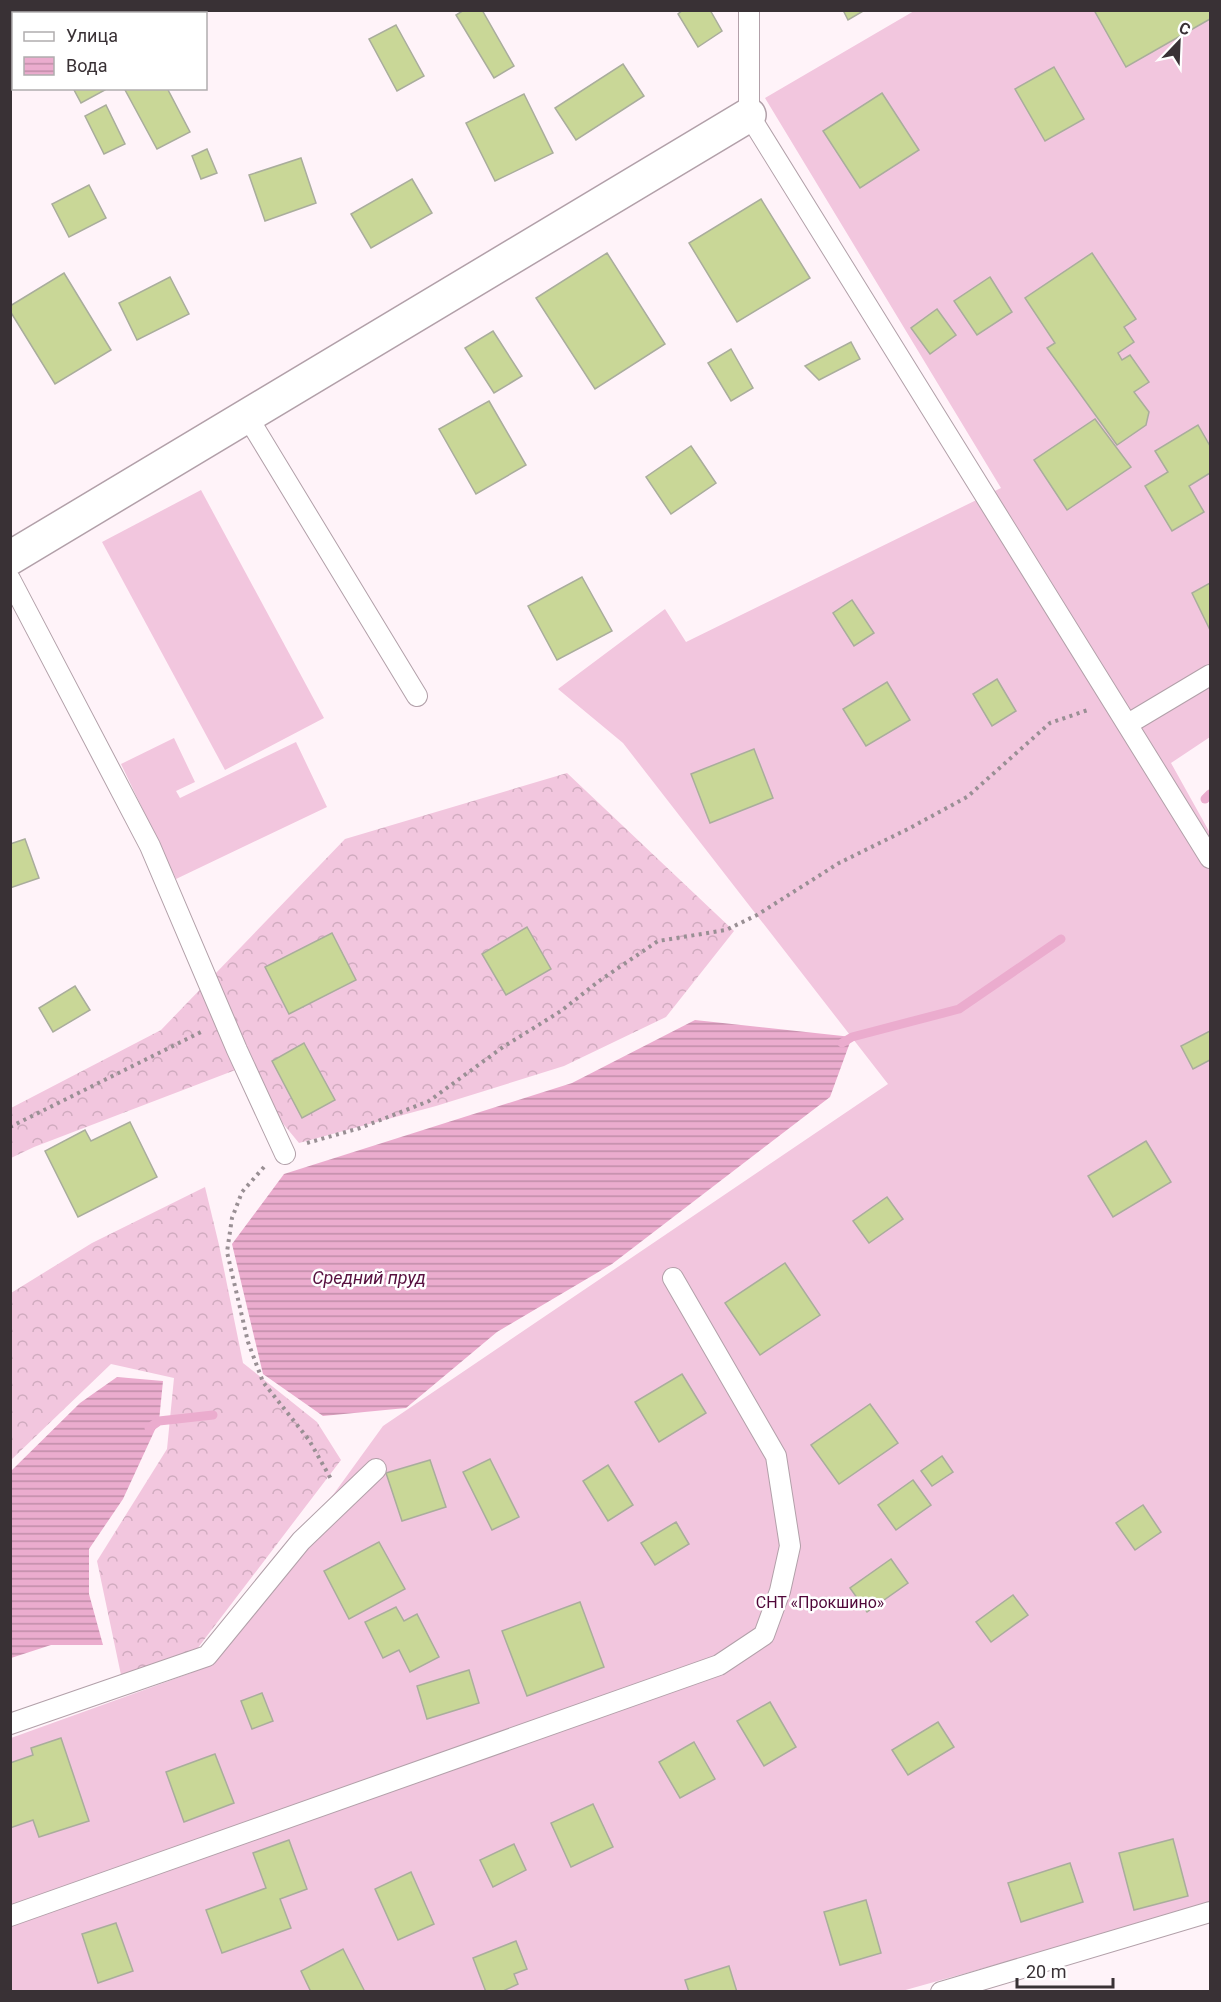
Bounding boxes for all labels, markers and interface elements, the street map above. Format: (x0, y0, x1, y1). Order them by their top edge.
legend (12, 12, 207, 90)
north arrow (1149, 12, 1209, 72)
text: С (1176, 18, 1193, 39)
text: Улица (66, 25, 118, 46)
text: Вода (66, 55, 108, 76)
water label: Средний пруд (312, 1267, 426, 1288)
park label: СНТ «Прокшино» (756, 1593, 884, 1612)
scale bar (1017, 1951, 1113, 1989)
text: 20 m (1026, 1961, 1066, 1982)

